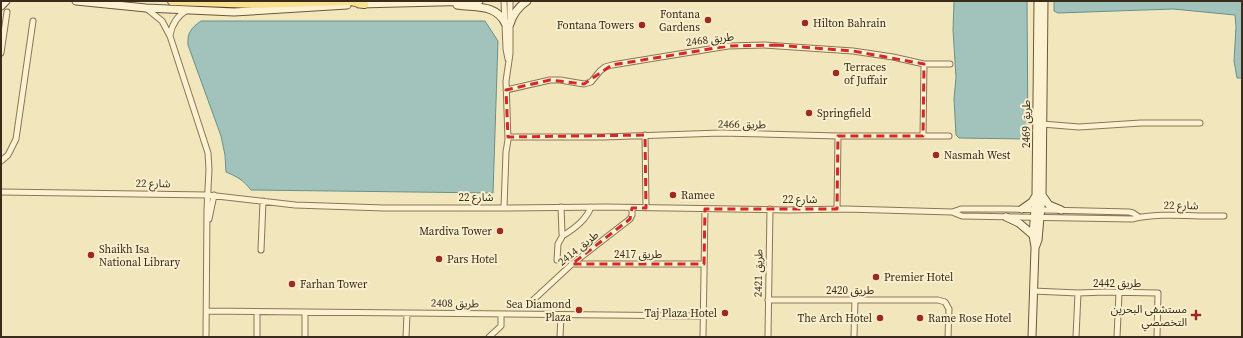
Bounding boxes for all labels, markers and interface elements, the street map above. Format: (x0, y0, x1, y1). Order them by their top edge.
place label: Fontana Gardens (659, 7, 700, 35)
marker: Fontana Gardens (703, 15, 713, 25)
place label: Hilton Bahrain (813, 16, 887, 31)
place label: Fontana Towers (557, 18, 634, 33)
marker: Hilton Bahrain (800, 18, 810, 28)
marker: Fontana Towers (637, 20, 647, 30)
street label: طريق 2468 (685, 29, 735, 50)
place label: Terraces of Juffair (844, 60, 888, 88)
marker: Terraces of Juffair (831, 68, 841, 78)
street label: طريق 2469 (1019, 100, 1034, 148)
place label: Springfield (817, 106, 872, 121)
marker: Springfield (804, 108, 814, 118)
street label: طريق 2466 (718, 117, 766, 132)
place label: Nasmah West (944, 148, 1011, 163)
marker: Nasmah West (931, 150, 941, 160)
street label: شارع 22 (135, 176, 171, 191)
place label: Ramee (681, 188, 715, 203)
street label: شارع 22 (458, 190, 494, 205)
marker: Ramee (668, 190, 678, 200)
street label: شارع 22 (782, 192, 818, 207)
street label: شارع 22 (1163, 198, 1199, 213)
place label: Mardiva Tower (419, 224, 492, 239)
marker: Mardiva Tower (495, 226, 505, 236)
street label: طريق 2414 (555, 227, 602, 269)
place label: Shaikh Isa National Library (99, 242, 181, 270)
street label: طريق 2417 (614, 247, 662, 262)
street label: طريق 2421 (751, 249, 766, 297)
marker: Shaikh Isa National Library (86, 250, 96, 260)
place label: Pars Hotel (447, 252, 498, 267)
marker: Pars Hotel (434, 254, 444, 264)
place label: Premier Hotel (884, 270, 953, 285)
marker: Premier Hotel (871, 272, 881, 282)
street label: طريق 2442 (1093, 276, 1141, 291)
place label: Farhan Tower (300, 277, 368, 292)
marker: Farhan Tower (287, 279, 297, 289)
street label: طريق 2420 (826, 283, 874, 298)
street label: طريق 2408 (431, 296, 479, 311)
place label: Sea Diamond Plaza (506, 297, 572, 325)
place label: مستشفى البحرين التخصصي (1111, 302, 1187, 332)
marker: Sea Diamond Plaza (574, 305, 584, 315)
place label: Taj Plaza Hotel (644, 306, 717, 321)
marker: Taj Plaza Hotel (720, 308, 730, 318)
marker: مستشفى البحرين التخصصي (1190, 309, 1202, 321)
place label: The Arch Hotel (798, 311, 872, 326)
place label: Rame Rose Hotel (928, 311, 1012, 326)
marker: The Arch Hotel (875, 313, 885, 323)
marker: Rame Rose Hotel (915, 313, 925, 323)

